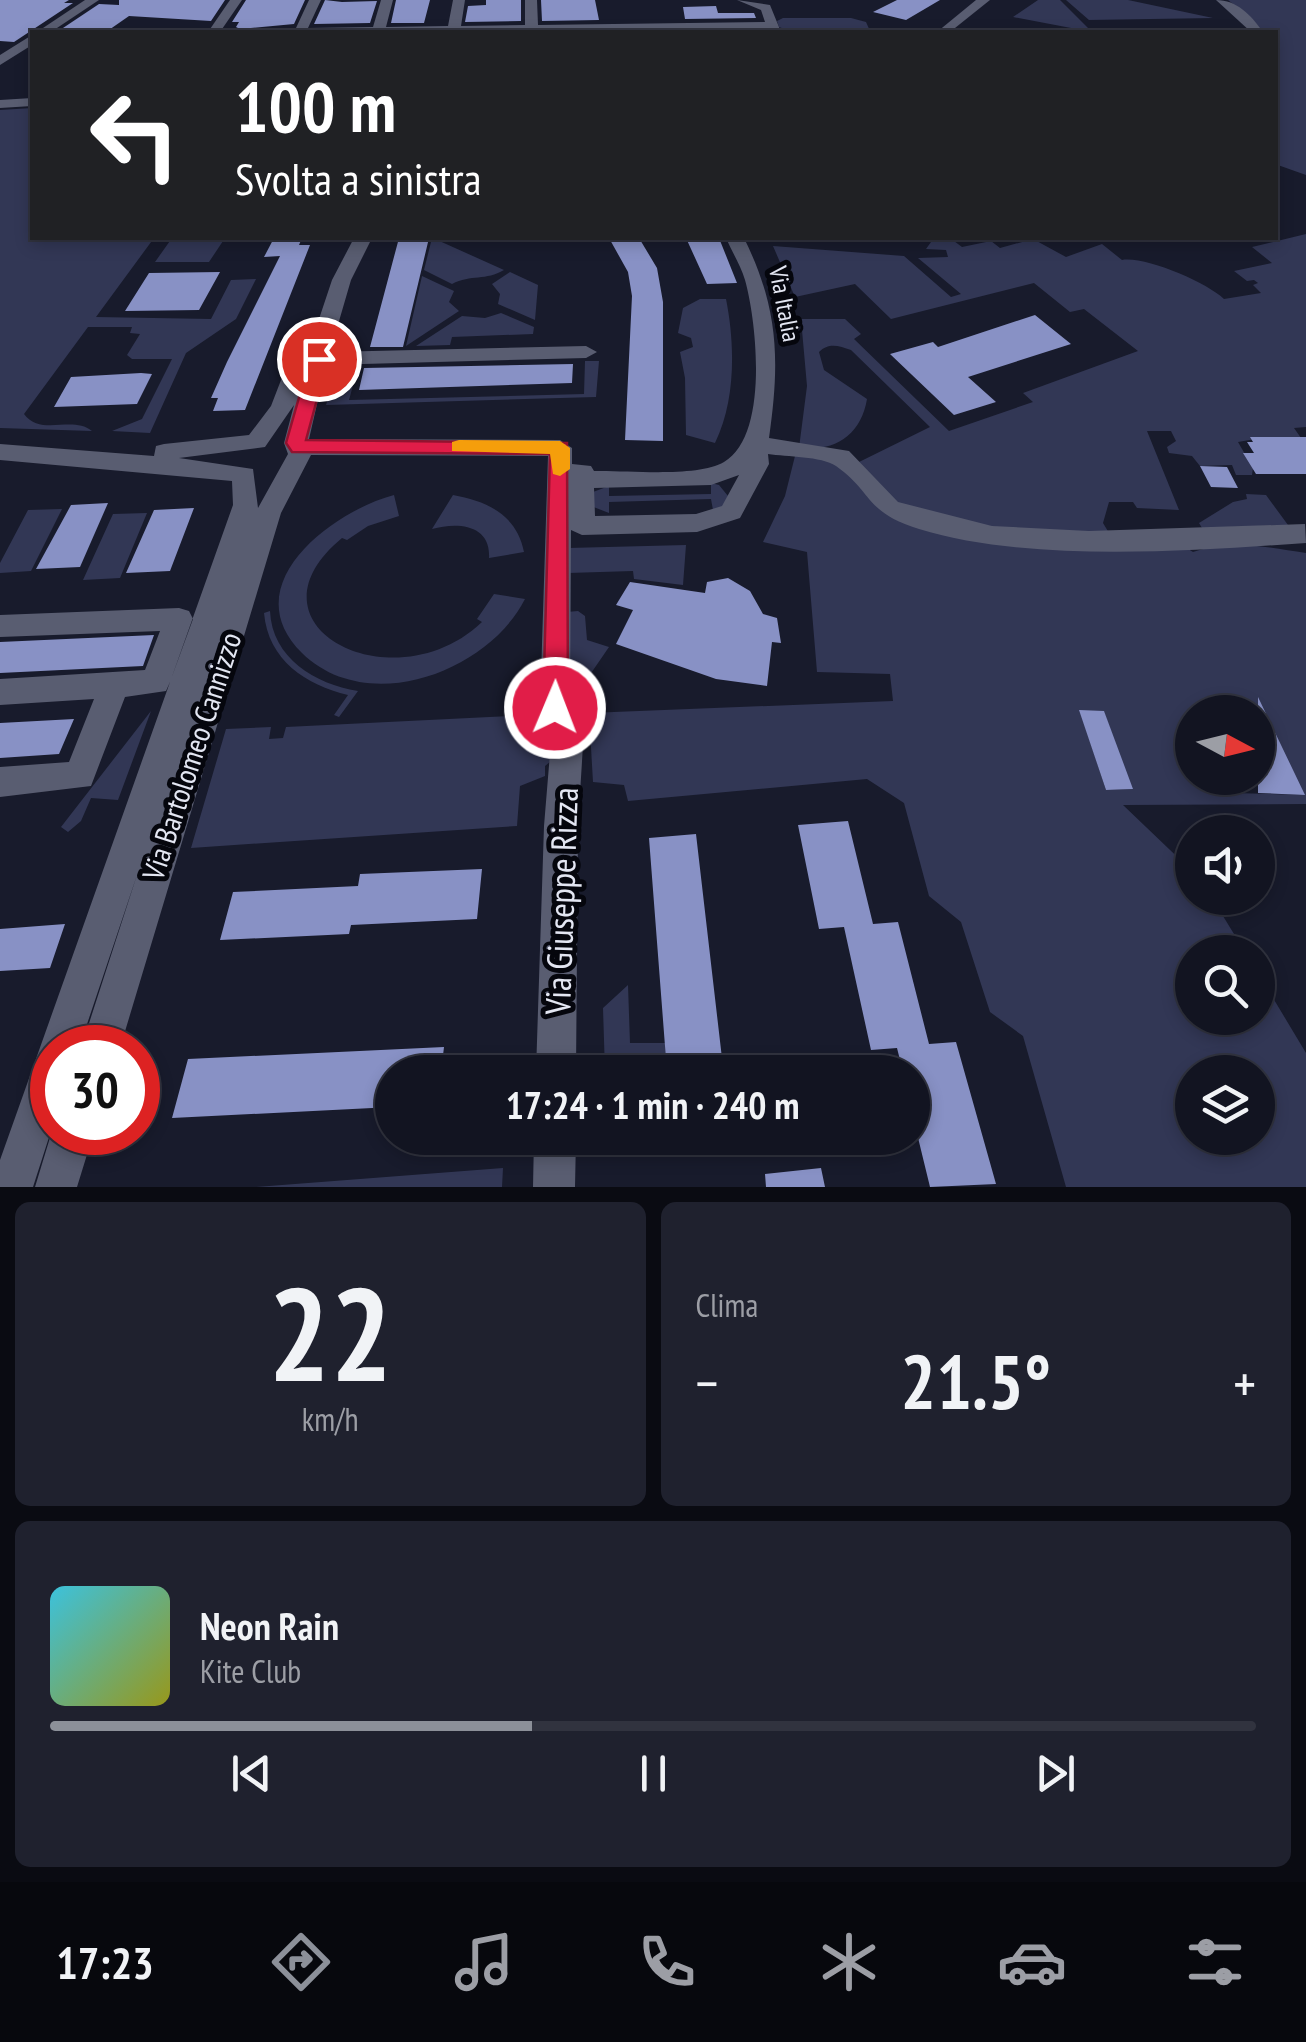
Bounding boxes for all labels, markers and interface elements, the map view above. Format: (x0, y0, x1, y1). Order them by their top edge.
text: 100 m (235, 61, 396, 151)
icon: left (70, 70, 200, 200)
text: Svolta a sinistra (235, 149, 482, 207)
street label: Via Italia (762, 263, 808, 344)
pin (277, 317, 362, 402)
icon: arrive (292, 332, 347, 387)
street label: Via Bartolomeo Cannizzo (132, 627, 249, 886)
position arrow (503, 656, 607, 760)
north arrow (1175, 695, 1275, 795)
map controls (1175, 695, 1275, 1155)
street label: Via Giuseppe Rizza (534, 787, 588, 1016)
button: sound (1175, 815, 1275, 915)
button: search (1175, 935, 1275, 1035)
speed limit sign: 30 (30, 1025, 160, 1155)
button: layers (1175, 1055, 1275, 1155)
text: 17:24 · 1 min · 240 m (506, 1080, 799, 1129)
text: 22 (268, 1249, 392, 1417)
text: Clima (696, 1284, 758, 1326)
text: 21.5° (900, 1333, 1051, 1430)
text: − (696, 1347, 718, 1418)
text: + (1233, 1347, 1256, 1418)
text: km/h (302, 1398, 359, 1440)
text: Neon Rain (200, 1601, 339, 1650)
text: Kite Club (200, 1650, 301, 1692)
icon: previous (224, 1746, 279, 1801)
icon: pause (626, 1746, 681, 1801)
icon: next (1028, 1746, 1083, 1801)
icon: directions (266, 1927, 336, 1997)
icon: music (449, 1927, 519, 1997)
icon: phone (632, 1927, 702, 1997)
icon: climate (814, 1927, 884, 1997)
icon: car (997, 1927, 1067, 1997)
icon: filters (1180, 1927, 1250, 1997)
text: 17:23 (56, 1933, 154, 1991)

